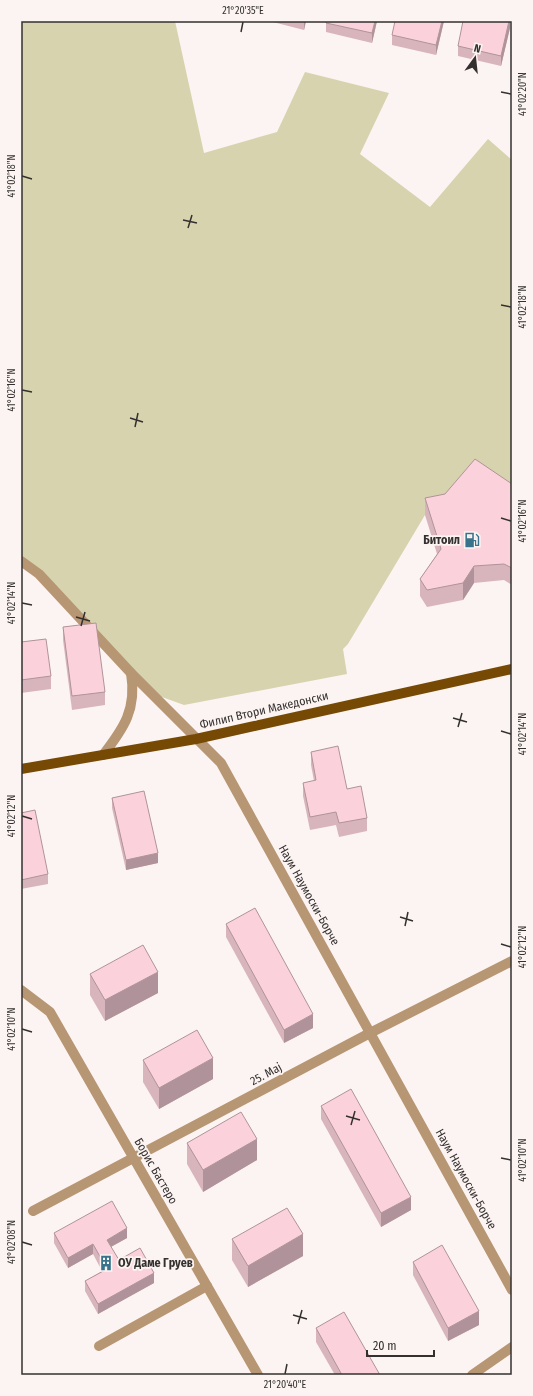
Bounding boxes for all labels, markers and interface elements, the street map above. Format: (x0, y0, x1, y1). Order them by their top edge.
text: 21°20'35"E (222, 5, 264, 17)
north arrow (455, 38, 495, 78)
text: N (473, 42, 482, 56)
text: 41°02'20"N (517, 72, 529, 116)
text: 41°02'18"N (6, 154, 18, 198)
text: 41°02'18"N (517, 285, 529, 329)
text: 41°02'16"N (6, 369, 18, 411)
text: 41°02'16"N (517, 500, 529, 542)
fuel station icon: Битоил (463, 531, 481, 549)
place label: Битоил (423, 533, 460, 547)
text: 41°02'14"N (6, 582, 18, 624)
street label: Филип Втори Македонски (198, 688, 330, 732)
text: 41°02'14"N (517, 713, 529, 755)
text: 41°02'12"N (6, 795, 18, 837)
street label: Наум Наумоски-Борче (276, 842, 342, 948)
text: 41°02'12"N (517, 926, 529, 968)
text: 41°02'10"N (6, 1007, 18, 1051)
street label: 25. Мај (248, 1060, 284, 1088)
street label: Наум Наумоски-Борче (433, 1126, 499, 1232)
street label: Борис Бастеро (131, 1135, 181, 1207)
text: 41°02'10"N (517, 1138, 529, 1182)
text: 41°02'08"N (6, 1220, 18, 1264)
building icon: ОУ Даме Груев (97, 1254, 115, 1272)
place label: ОУ Даме Груев (118, 1256, 193, 1270)
scale bar (367, 1332, 434, 1358)
text: 20 m (373, 1339, 397, 1353)
text: 21°20'40"E (264, 1379, 306, 1391)

